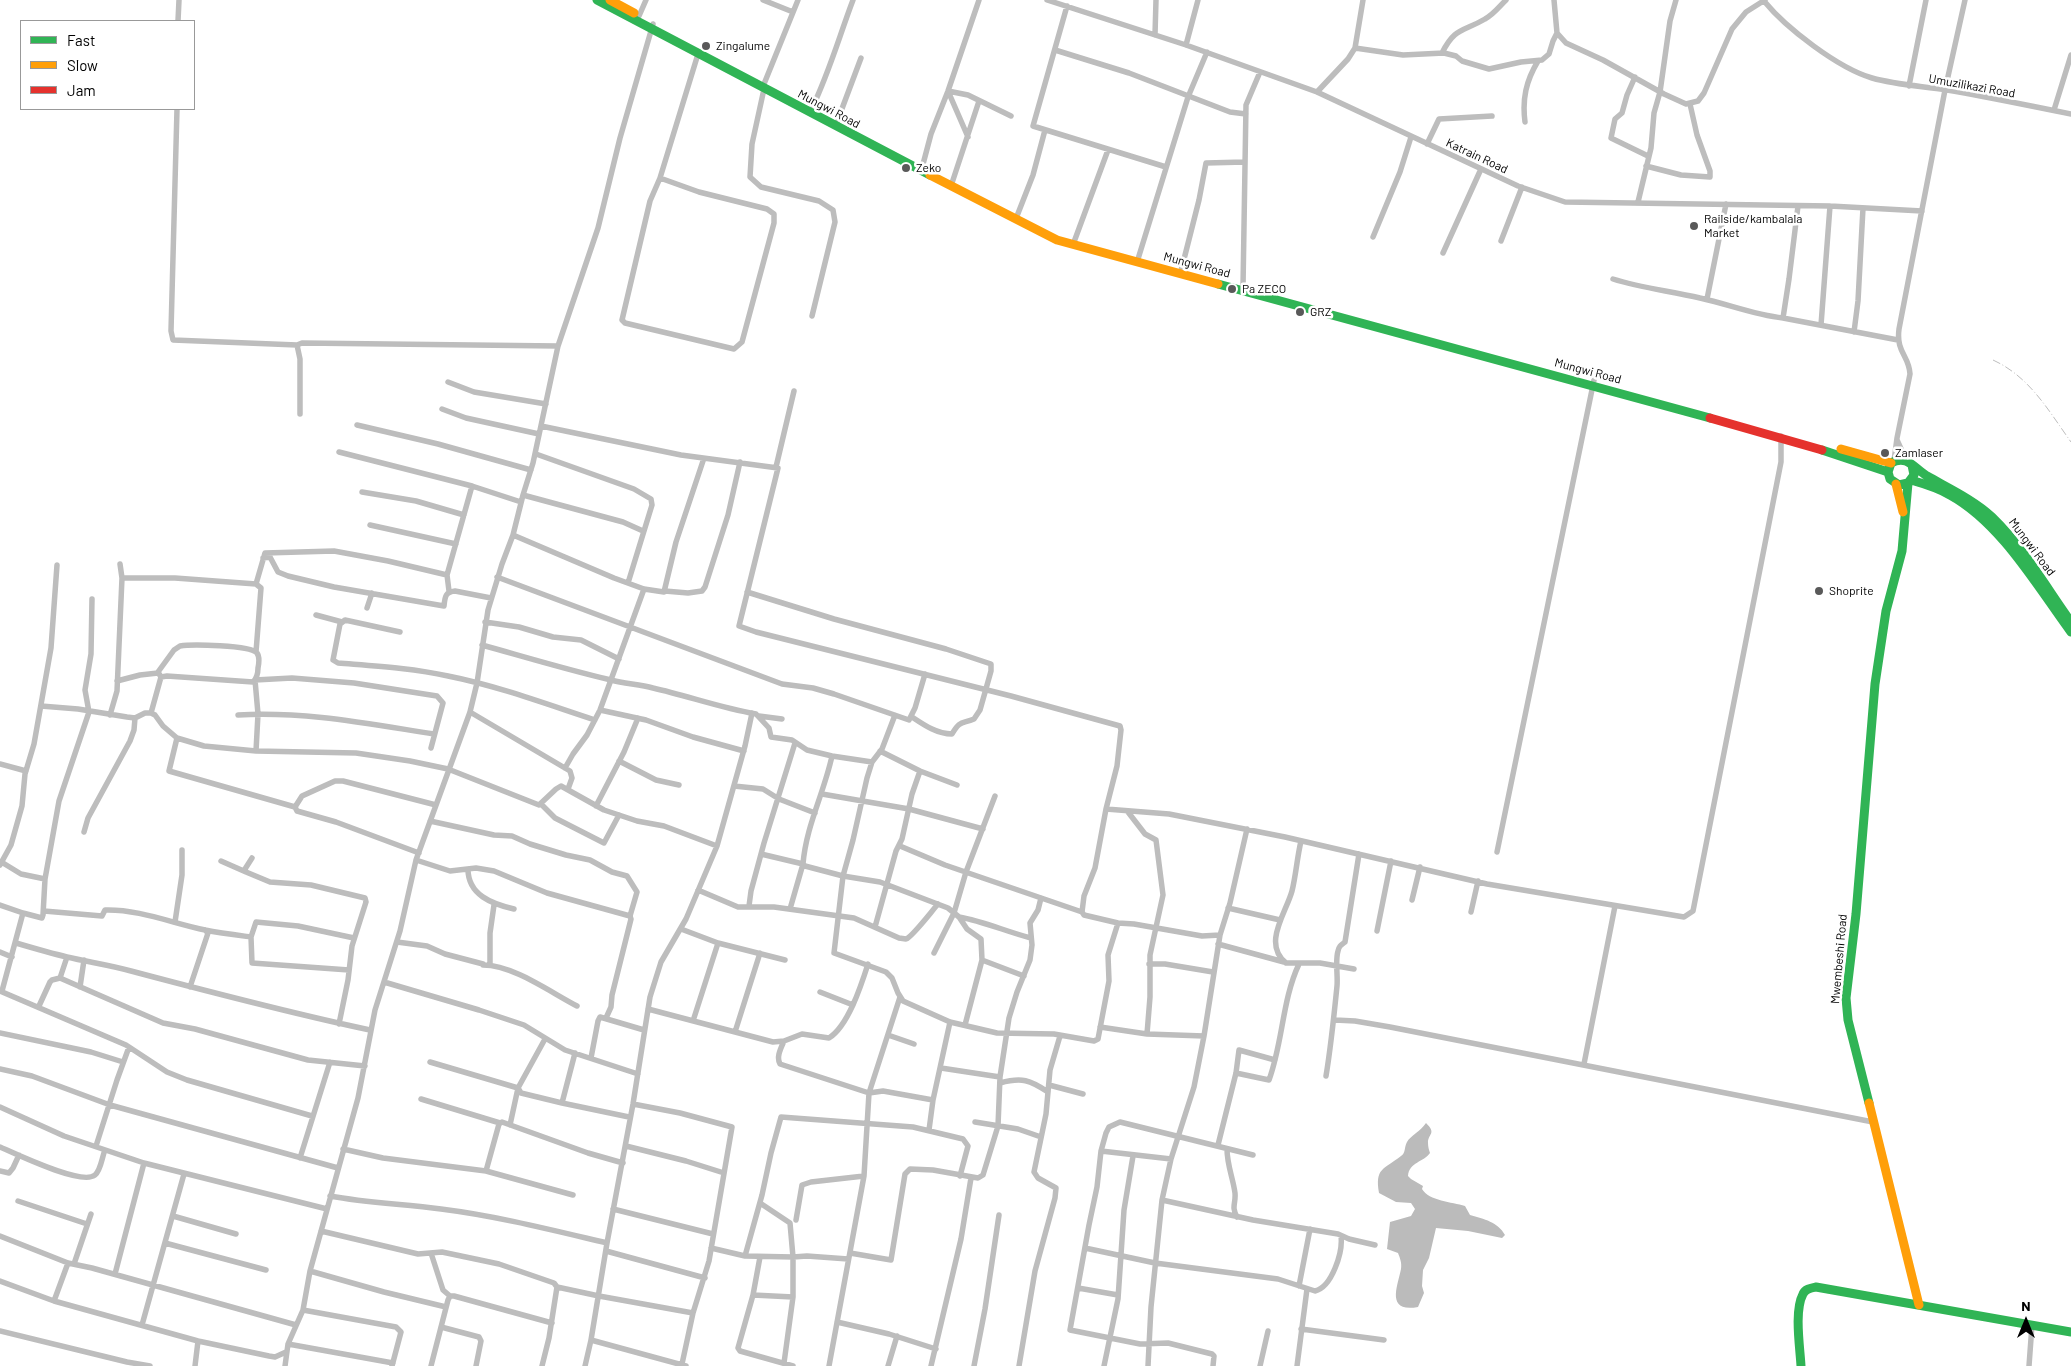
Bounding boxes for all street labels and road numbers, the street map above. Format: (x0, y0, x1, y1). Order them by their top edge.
street label: Umuzilikazi Road (1928, 71, 2016, 101)
street label: Mungwi Road (795, 87, 863, 131)
street label: Katrain Road (1444, 135, 1510, 177)
street label: Mungwi Road (1162, 249, 1232, 281)
street label: Mungwi Road (1553, 355, 1623, 387)
street label: Mungwi Road (2006, 515, 2058, 579)
street label: Mwembeshi Road (1828, 913, 1850, 1005)

